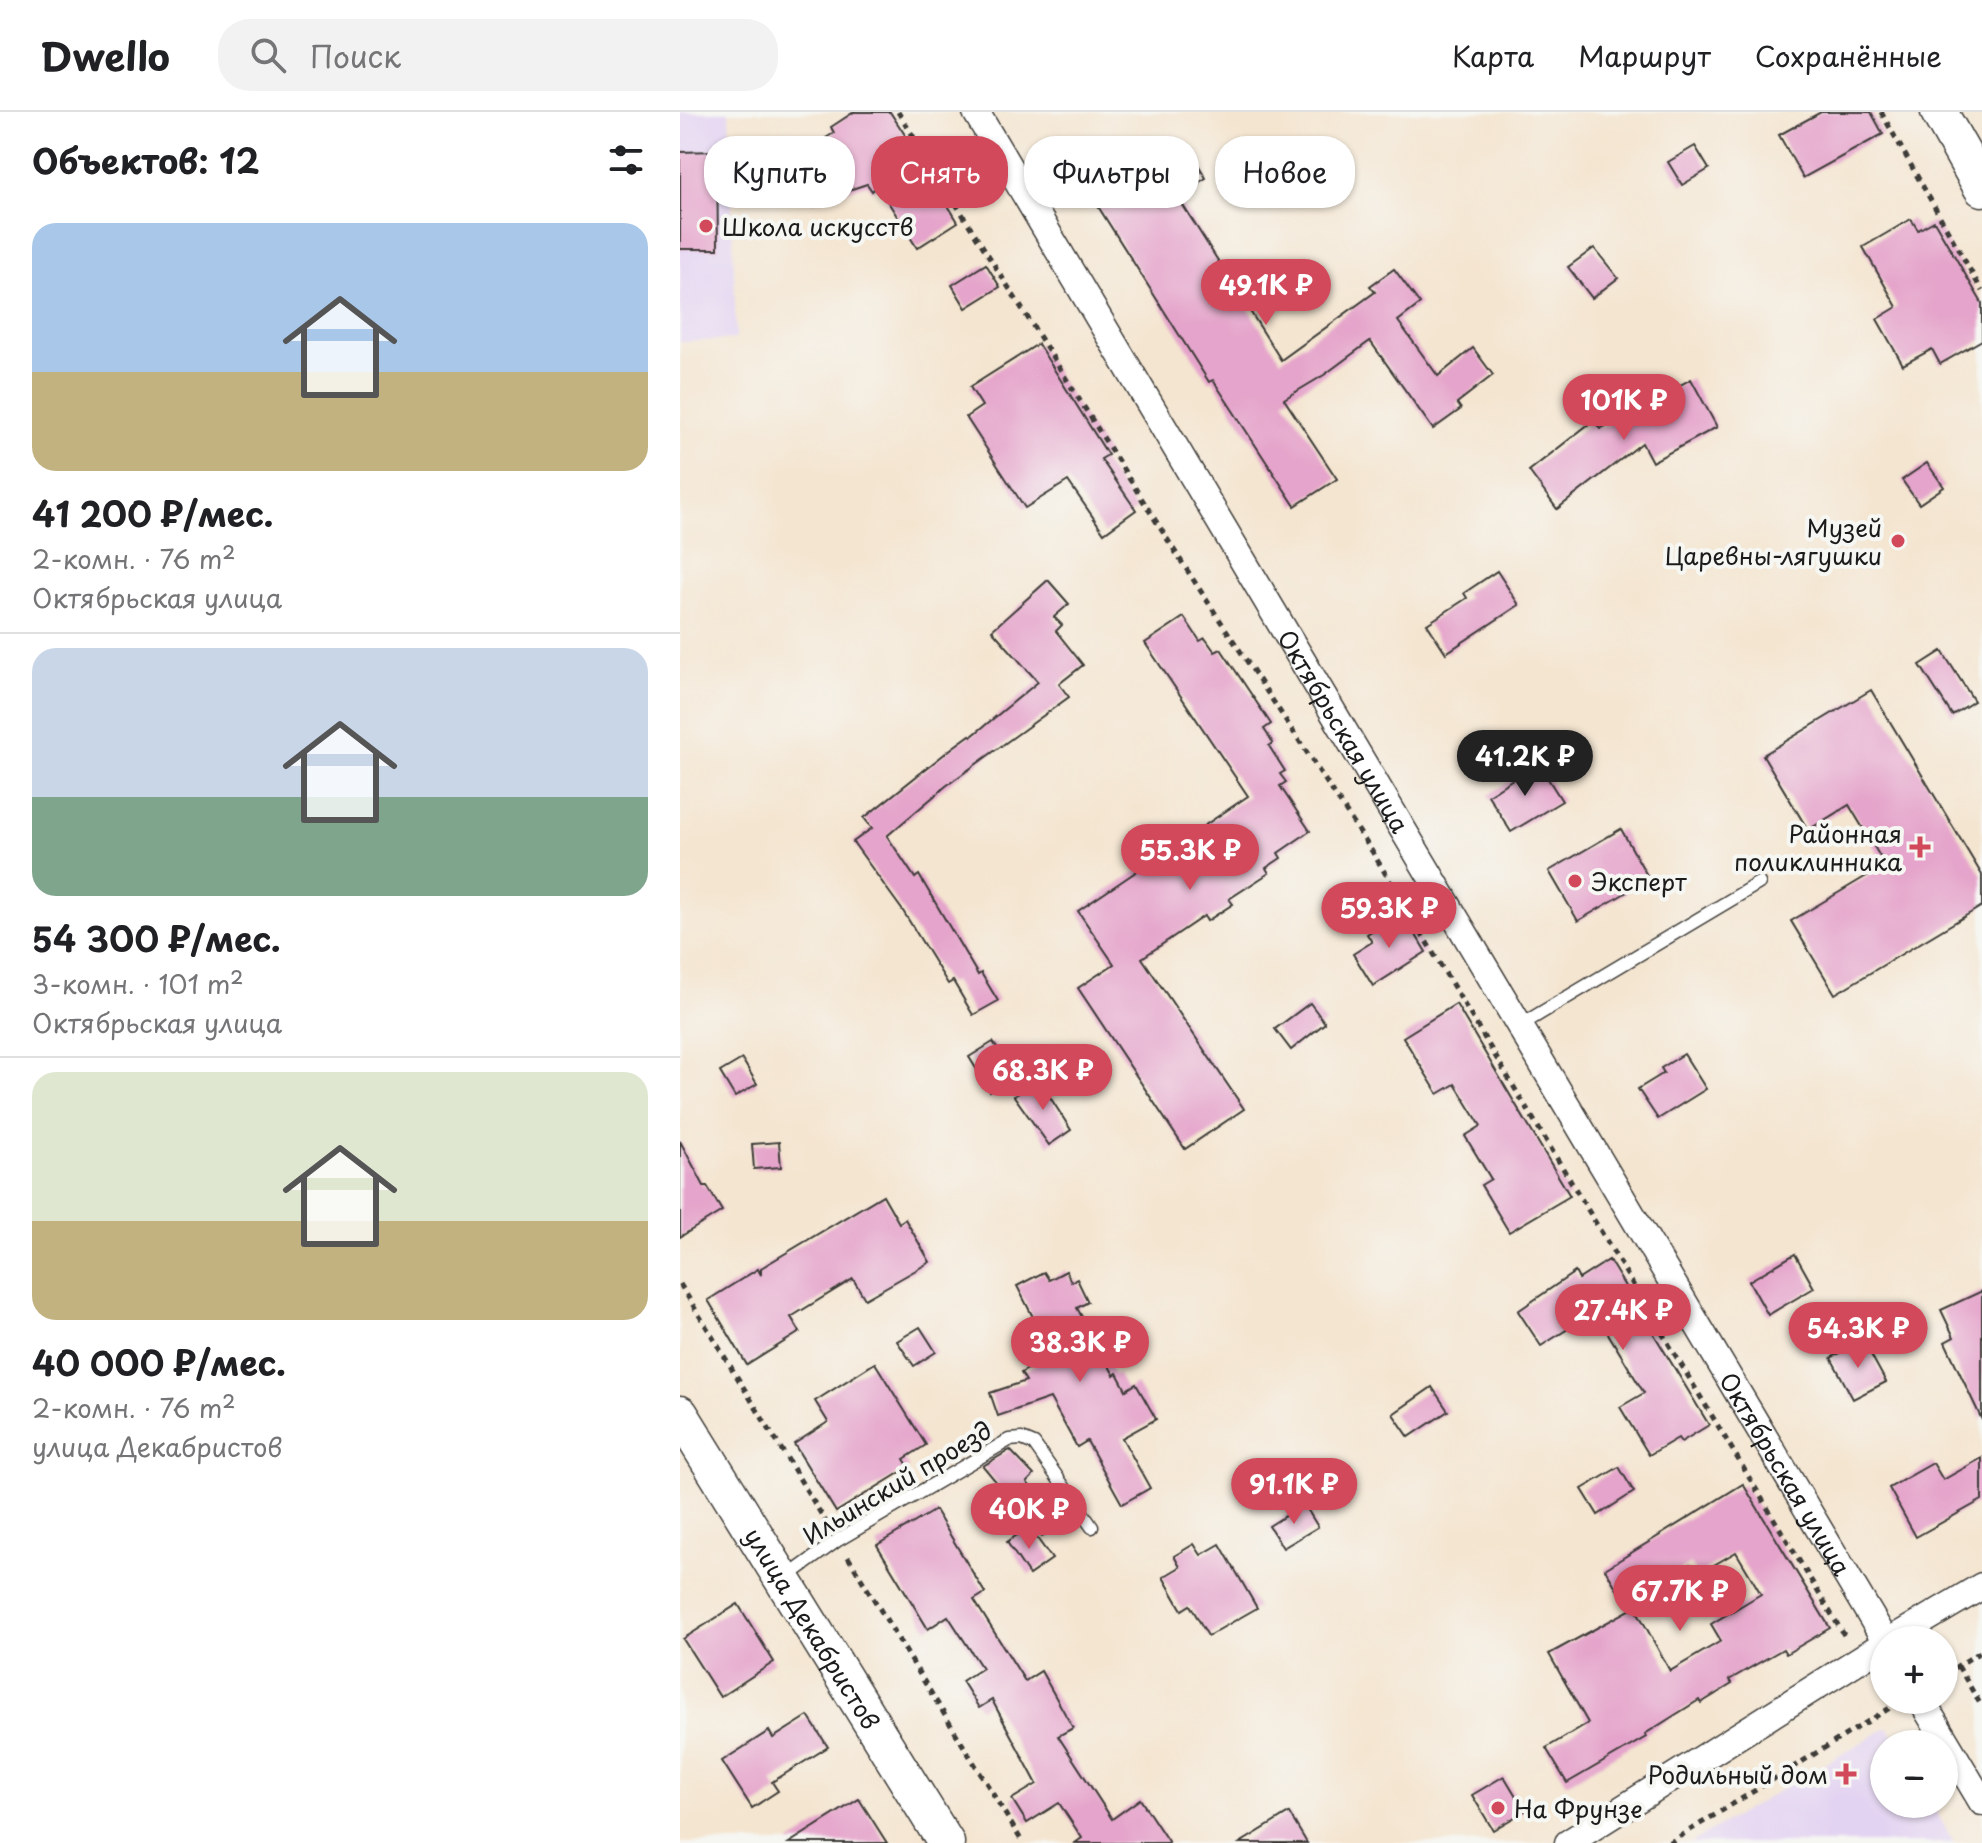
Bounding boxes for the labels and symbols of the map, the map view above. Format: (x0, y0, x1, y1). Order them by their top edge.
place label: Школа искусств (722, 208, 913, 244)
marker: Школа искусств (697, 217, 715, 235)
pin: 49.1K ₽ (1192, 259, 1340, 327)
pin: 101K ₽ (1559, 374, 1689, 442)
place label: Музей Царевны-лягушки (1664, 509, 1882, 573)
marker: Музей Царевны-лягушки (1889, 532, 1907, 550)
street label: Октябрьская улица (1270, 622, 1419, 839)
pin: 41.2K ₽ (1451, 730, 1599, 798)
place label: Районная поликлинника (1734, 815, 1902, 879)
pin: 55.3K ₽ (1116, 824, 1264, 892)
marker: Районная поликлинника (1909, 836, 1931, 858)
place label: Эксперт (1591, 863, 1687, 899)
marker: Эксперт (1566, 872, 1584, 890)
pin: 59.3K ₽ (1315, 882, 1463, 950)
pin: 68.3K ₽ (969, 1044, 1117, 1112)
pin: 27.4K ₽ (1549, 1284, 1697, 1352)
pin: 54.3K ₽ (1784, 1302, 1932, 1370)
pin: 38.3K ₽ (1006, 1316, 1154, 1384)
street label: Октябрьская улица (1711, 1365, 1860, 1582)
street label: Ильинский проезд (796, 1411, 998, 1553)
pin: 91.1K ₽ (1220, 1458, 1368, 1526)
pin: 40K ₽ (973, 1483, 1085, 1551)
street label: улица Декабристов (737, 1520, 889, 1736)
pin: 67.7K ₽ (1606, 1565, 1754, 1633)
place label: Родильный дом (1648, 1756, 1828, 1792)
marker: Родильный дом (1835, 1763, 1857, 1785)
place label: На Фрунзе (1514, 1790, 1642, 1826)
marker: На Фрунзе (1489, 1799, 1507, 1817)

